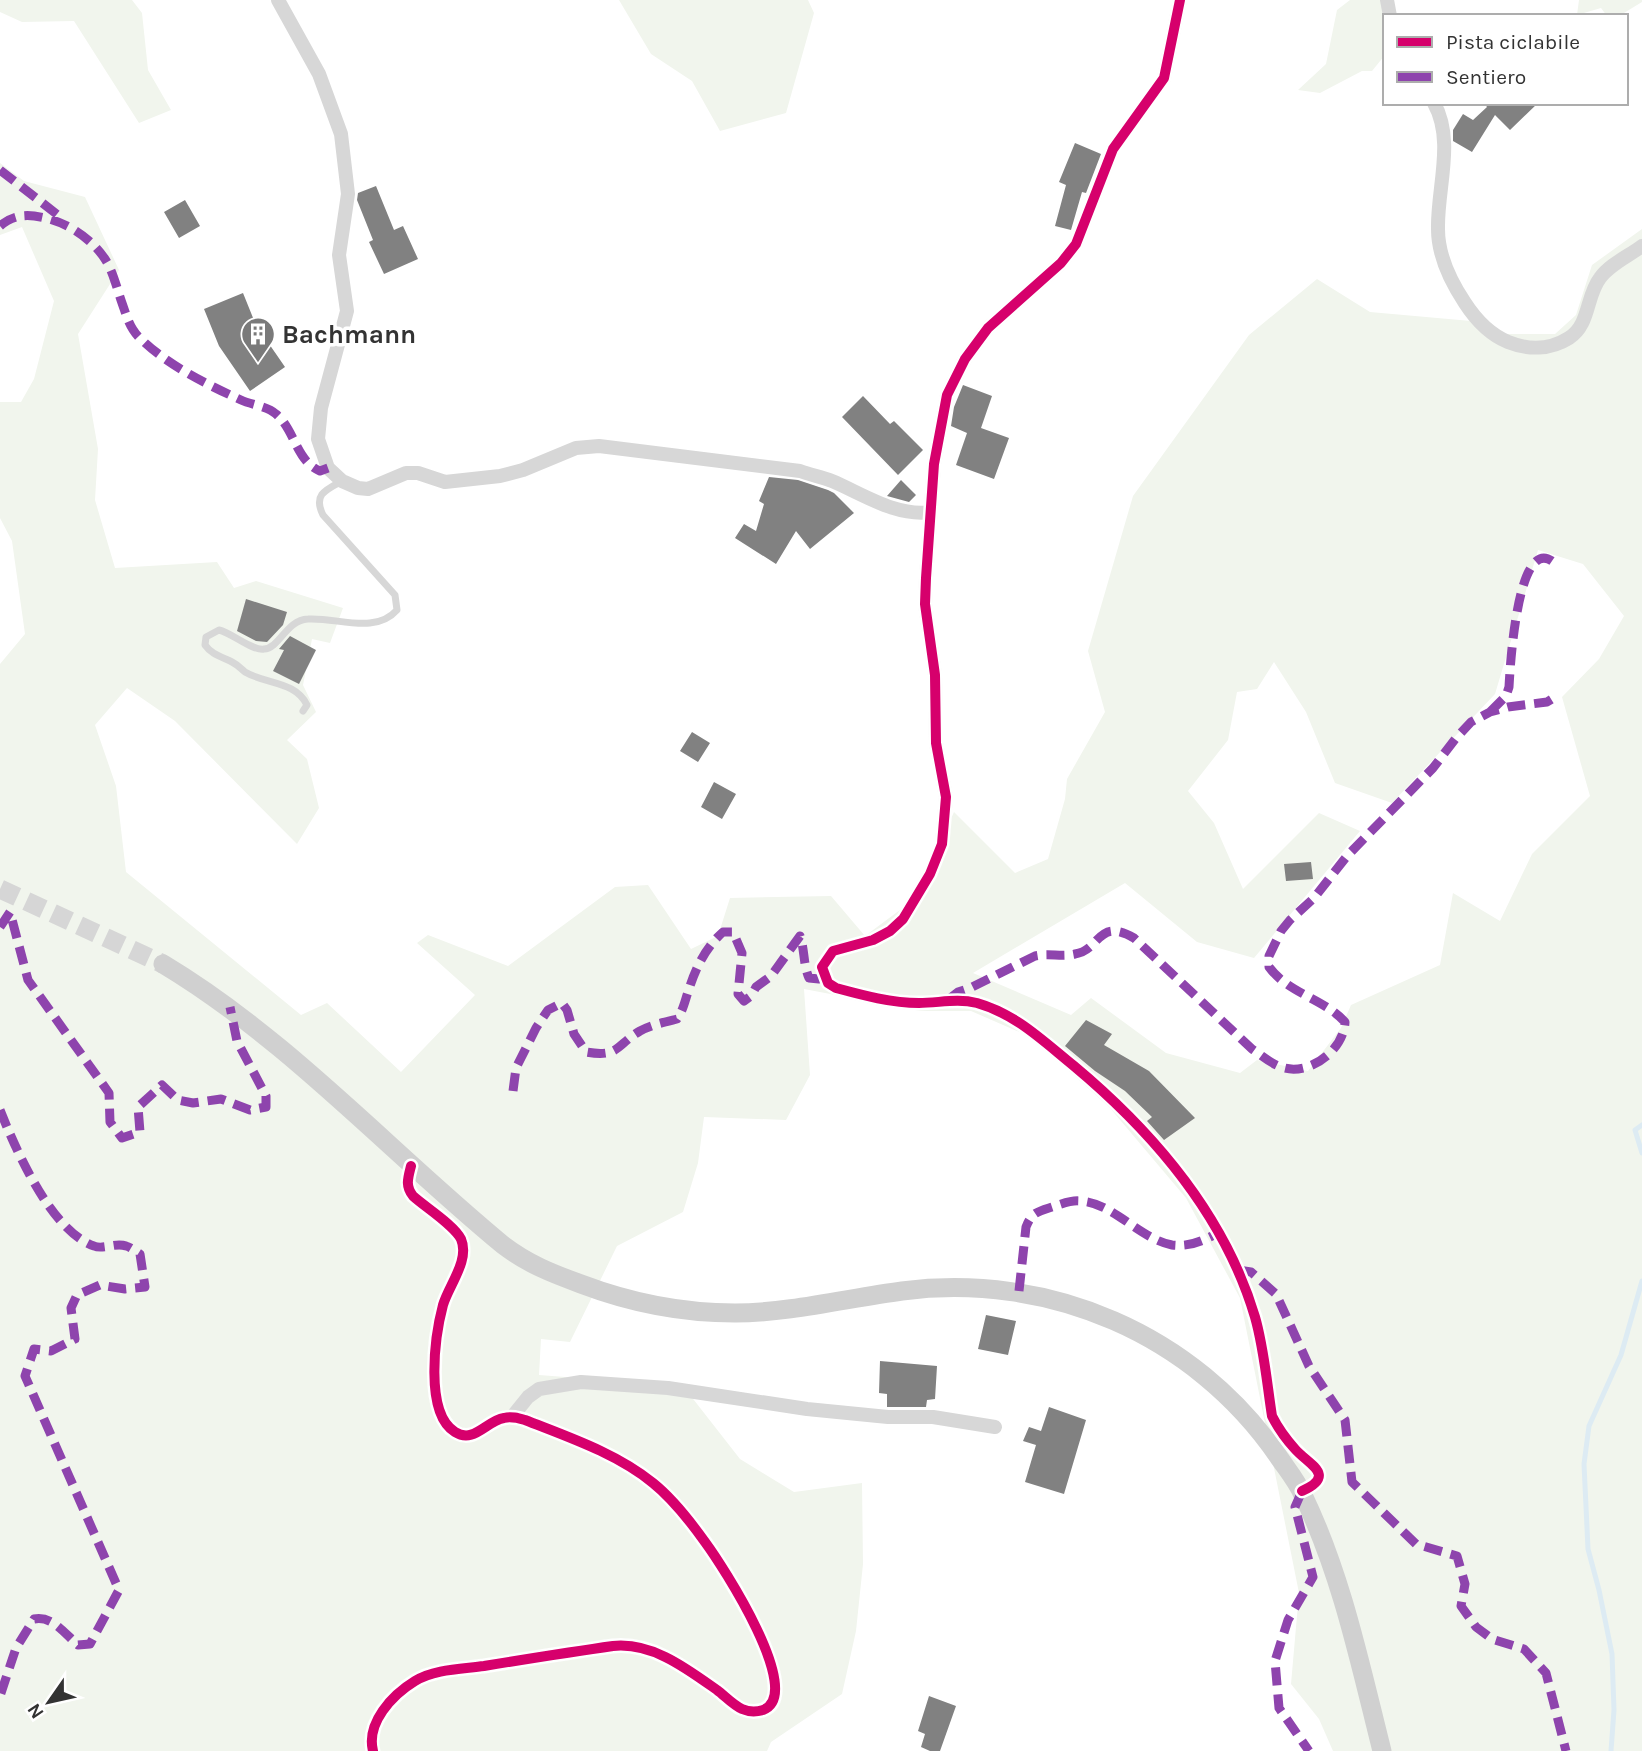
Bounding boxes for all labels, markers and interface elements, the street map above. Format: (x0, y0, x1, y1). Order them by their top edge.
legend (1383, 14, 1628, 105)
text: Pista ciclabile (1446, 30, 1580, 54)
text: Sentiero (1446, 65, 1526, 89)
building icon: Bachmann (239, 315, 277, 364)
place label: Bachmann (282, 319, 416, 350)
north arrow (14, 1667, 84, 1737)
text: N (23, 1699, 49, 1723)

